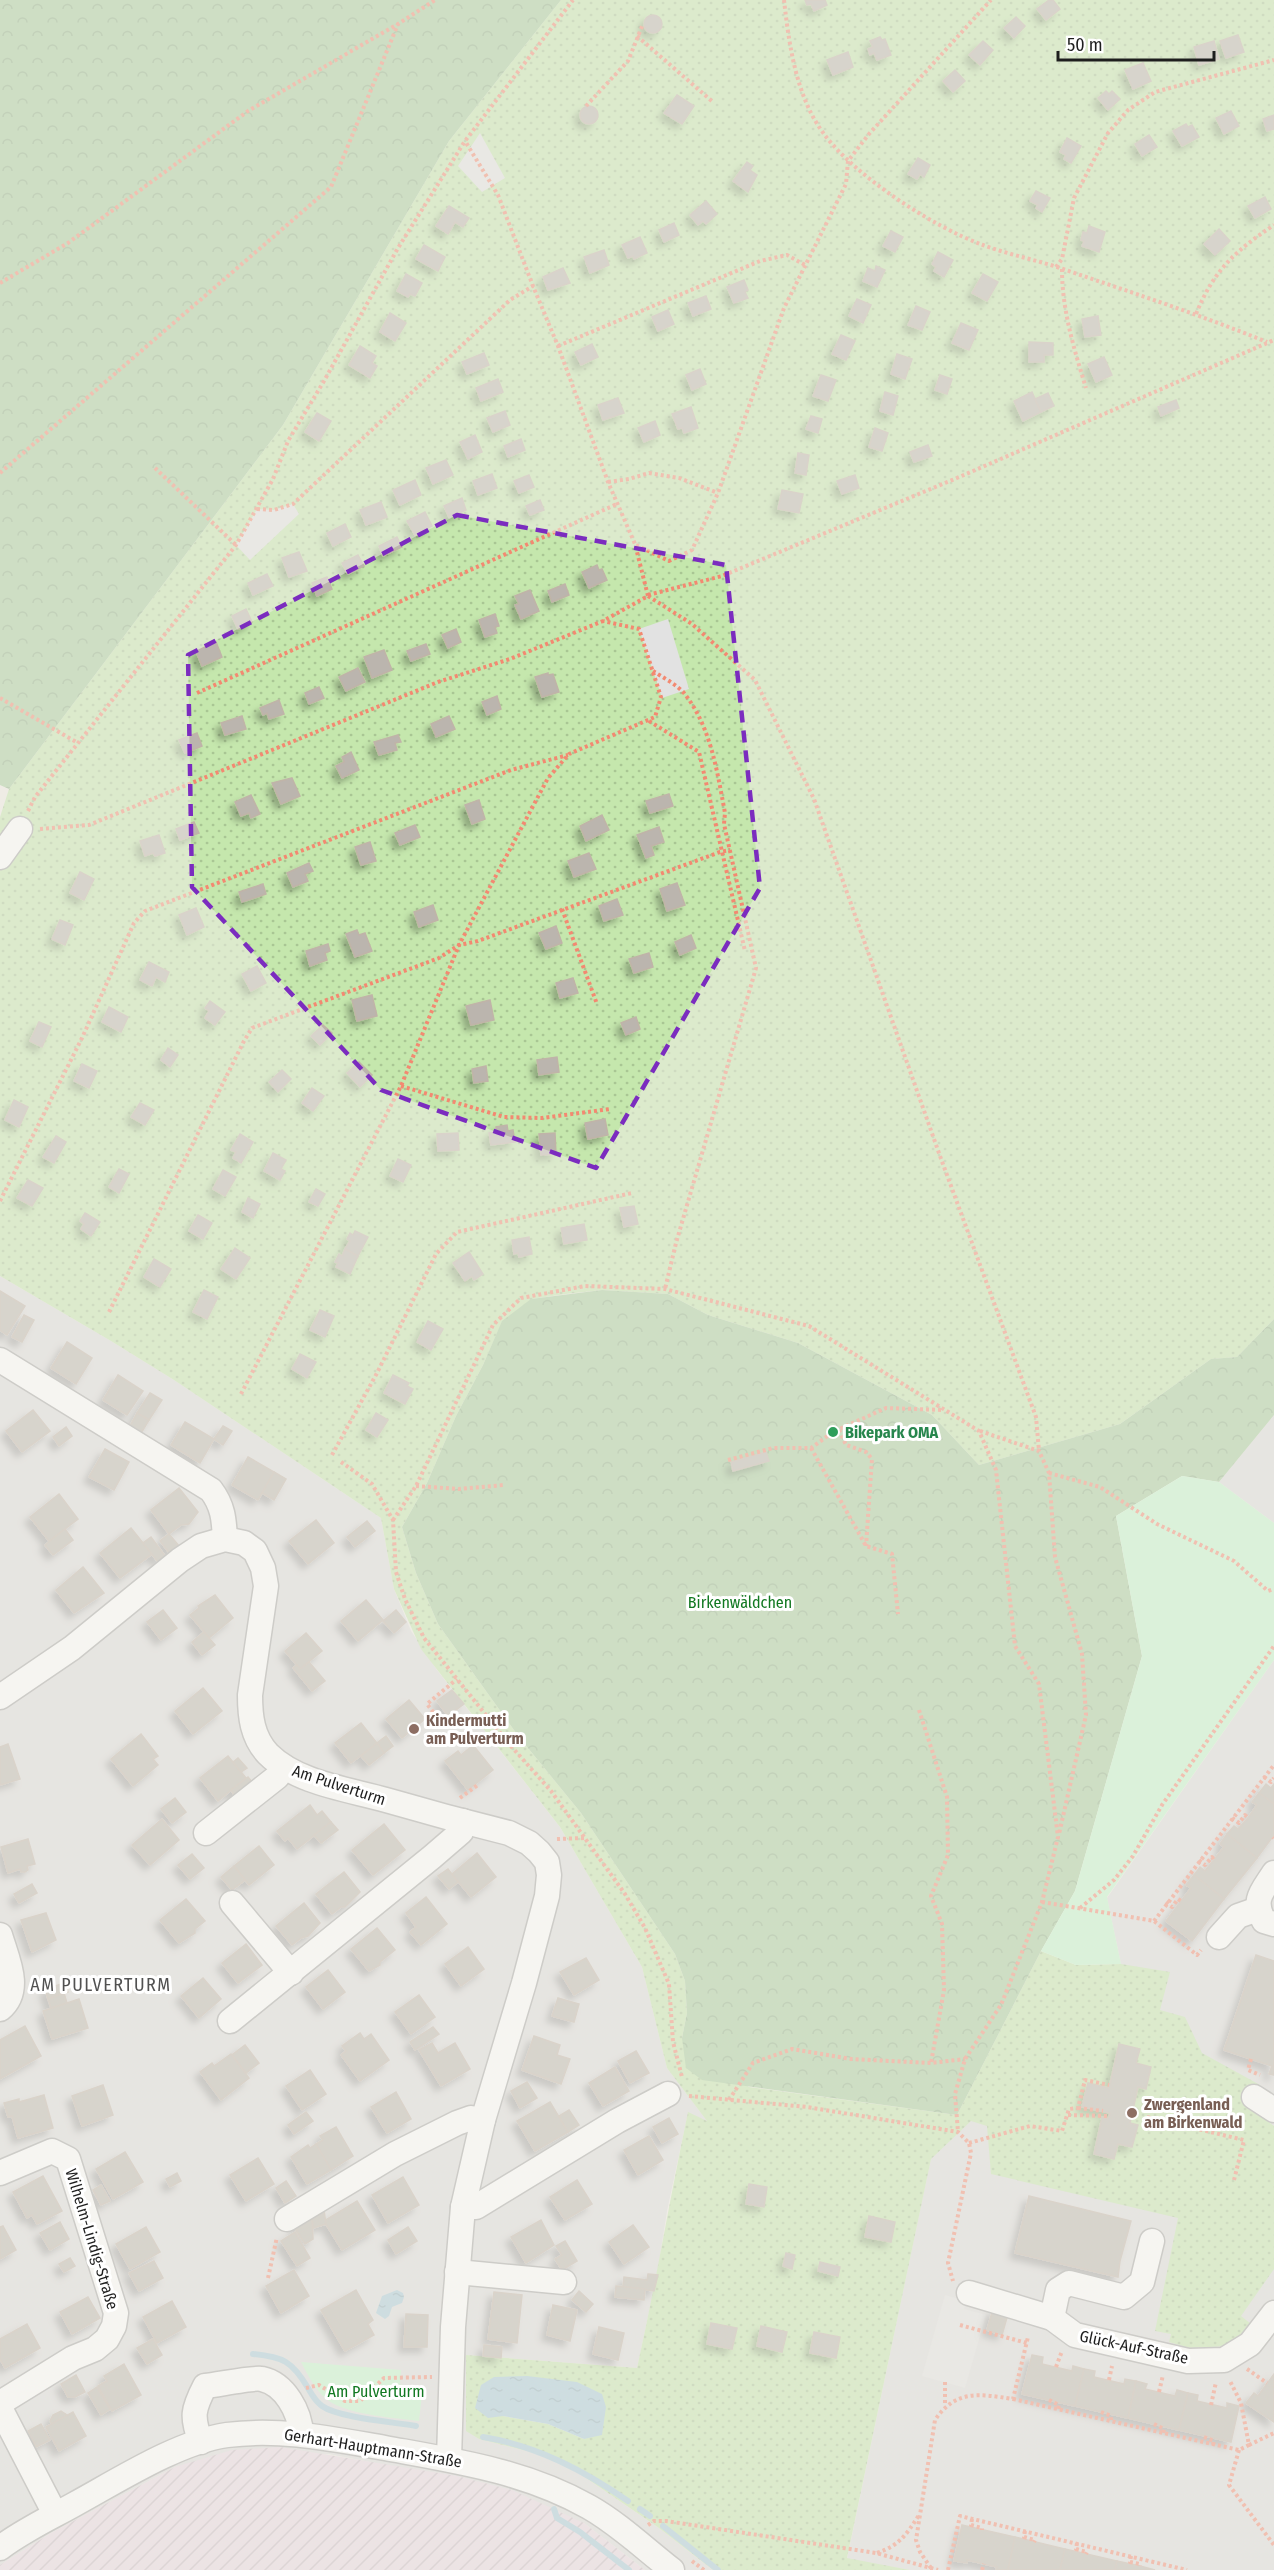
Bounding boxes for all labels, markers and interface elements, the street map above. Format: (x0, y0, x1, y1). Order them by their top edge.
scale bar (1058, 24, 1214, 62)
text: 50 m (1067, 34, 1103, 56)
place label: Bikepark OMA (845, 1423, 938, 1442)
marker: Bikepark OMA (826, 1425, 840, 1439)
park label: Birkenwäldchen (688, 1593, 792, 1612)
place label: Kindermutti am Pulverturm (426, 1711, 524, 1748)
marker: Kindermutti am Pulverturm (407, 1722, 421, 1736)
street label: Am Pulverturm (290, 1761, 388, 1809)
district label: AM PULVERTURM (30, 1974, 172, 1996)
place label: Zwergenland am Birkenwald (1144, 2095, 1242, 2132)
marker: Zwergenland am Birkenwald (1125, 2106, 1139, 2120)
street label: Wilhelm-Lindig-Straße (62, 2166, 123, 2312)
street label: Glück-Auf-Straße (1078, 2326, 1190, 2368)
park label: Am Pulverturm (328, 2382, 424, 2401)
street label: Gerhart-Hauptmann-Straße (283, 2425, 463, 2471)

